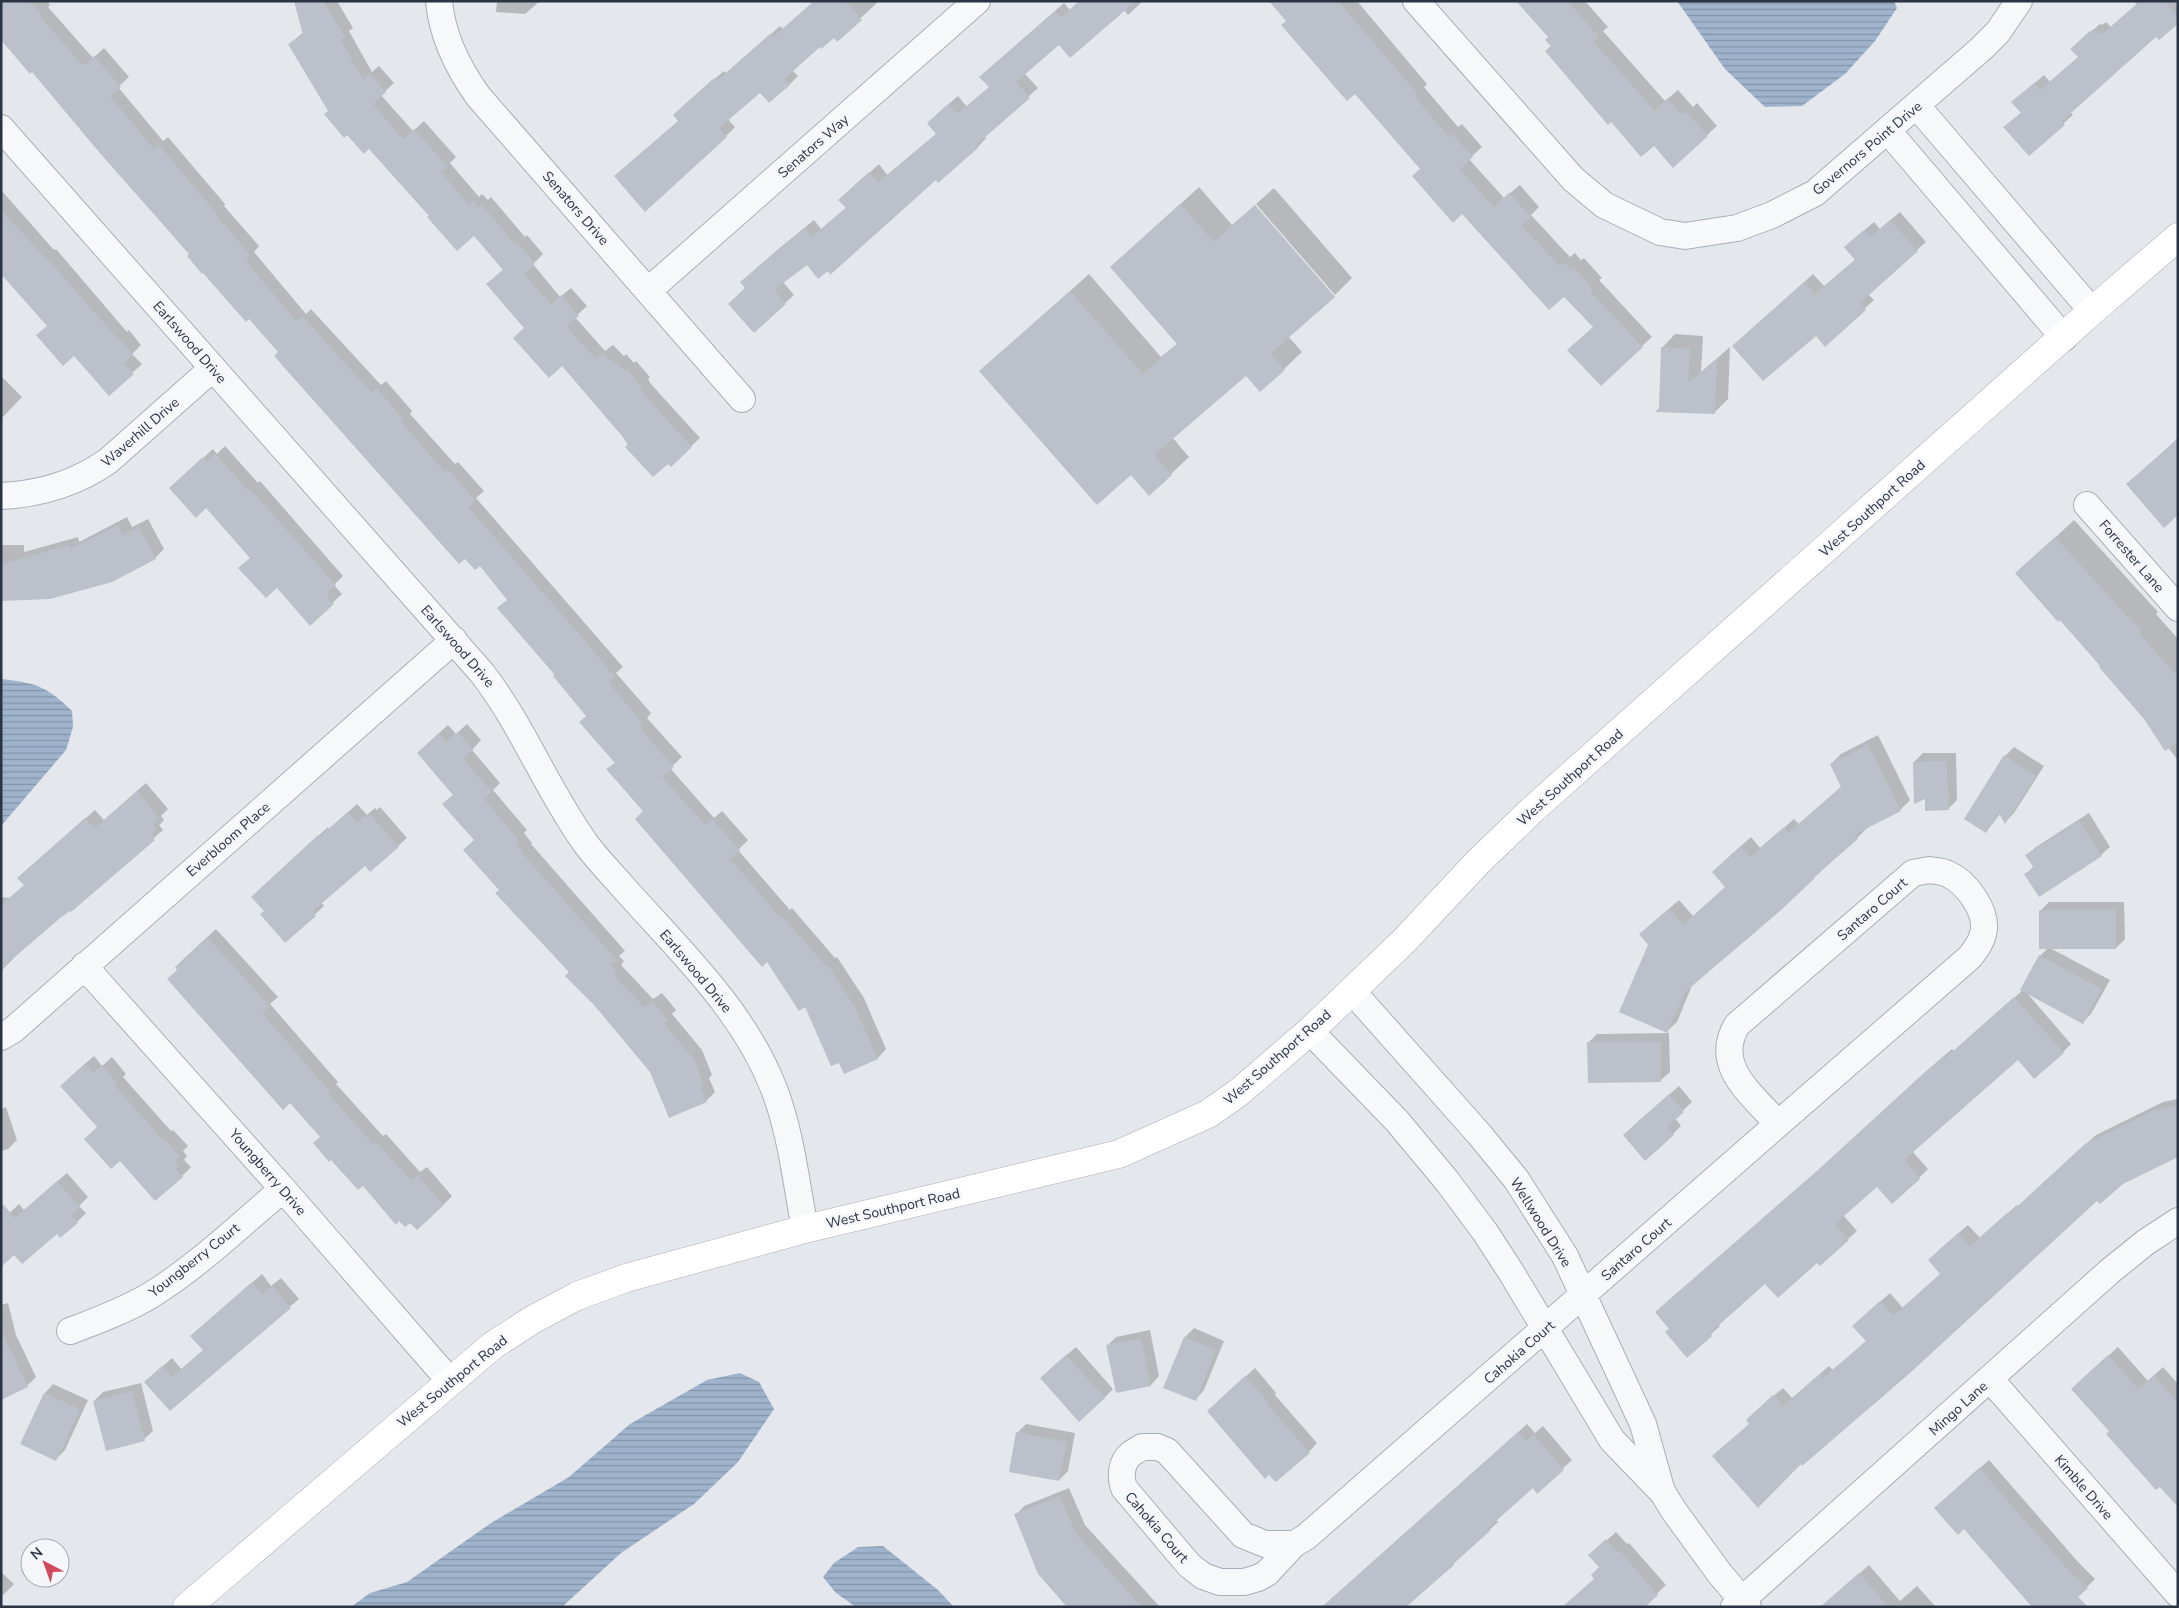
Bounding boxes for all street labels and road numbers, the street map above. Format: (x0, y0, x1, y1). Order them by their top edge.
street label: Governors Point Drive (1808, 97, 1926, 200)
street label: Senators Way (774, 110, 854, 183)
street label: Senators Drive (538, 167, 613, 249)
street label: Earlswood Drive (149, 297, 231, 388)
street label: Waverhill Drive (97, 393, 183, 472)
street label: West Southport Road (1815, 456, 1929, 561)
street label: Forrester Lane (2095, 516, 2168, 597)
street label: Earlswood Drive (417, 601, 499, 692)
street label: West Southport Road (1513, 725, 1627, 830)
street label: Everbloom Place (182, 798, 274, 881)
street label: Santaro Court (1833, 873, 1912, 945)
street label: Earlswood Drive (655, 926, 736, 1017)
street label: West Southport Road (1220, 1005, 1335, 1109)
street label: Youngberry Drive (224, 1124, 311, 1220)
street label: Wellwood Drive (1505, 1174, 1576, 1271)
street label: West Southport Road (824, 1184, 962, 1233)
street label: Santaro Court (1597, 1213, 1676, 1285)
street label: Youngberry Court (144, 1219, 244, 1303)
street label: Cahokia Court (1480, 1316, 1559, 1389)
street label: West Southport Road (393, 1331, 511, 1432)
street label: Mingo Lane (1925, 1377, 1992, 1440)
street label: Kimble Drive (2050, 1451, 2117, 1524)
street label: Cahokia Court (1120, 1488, 1193, 1567)

